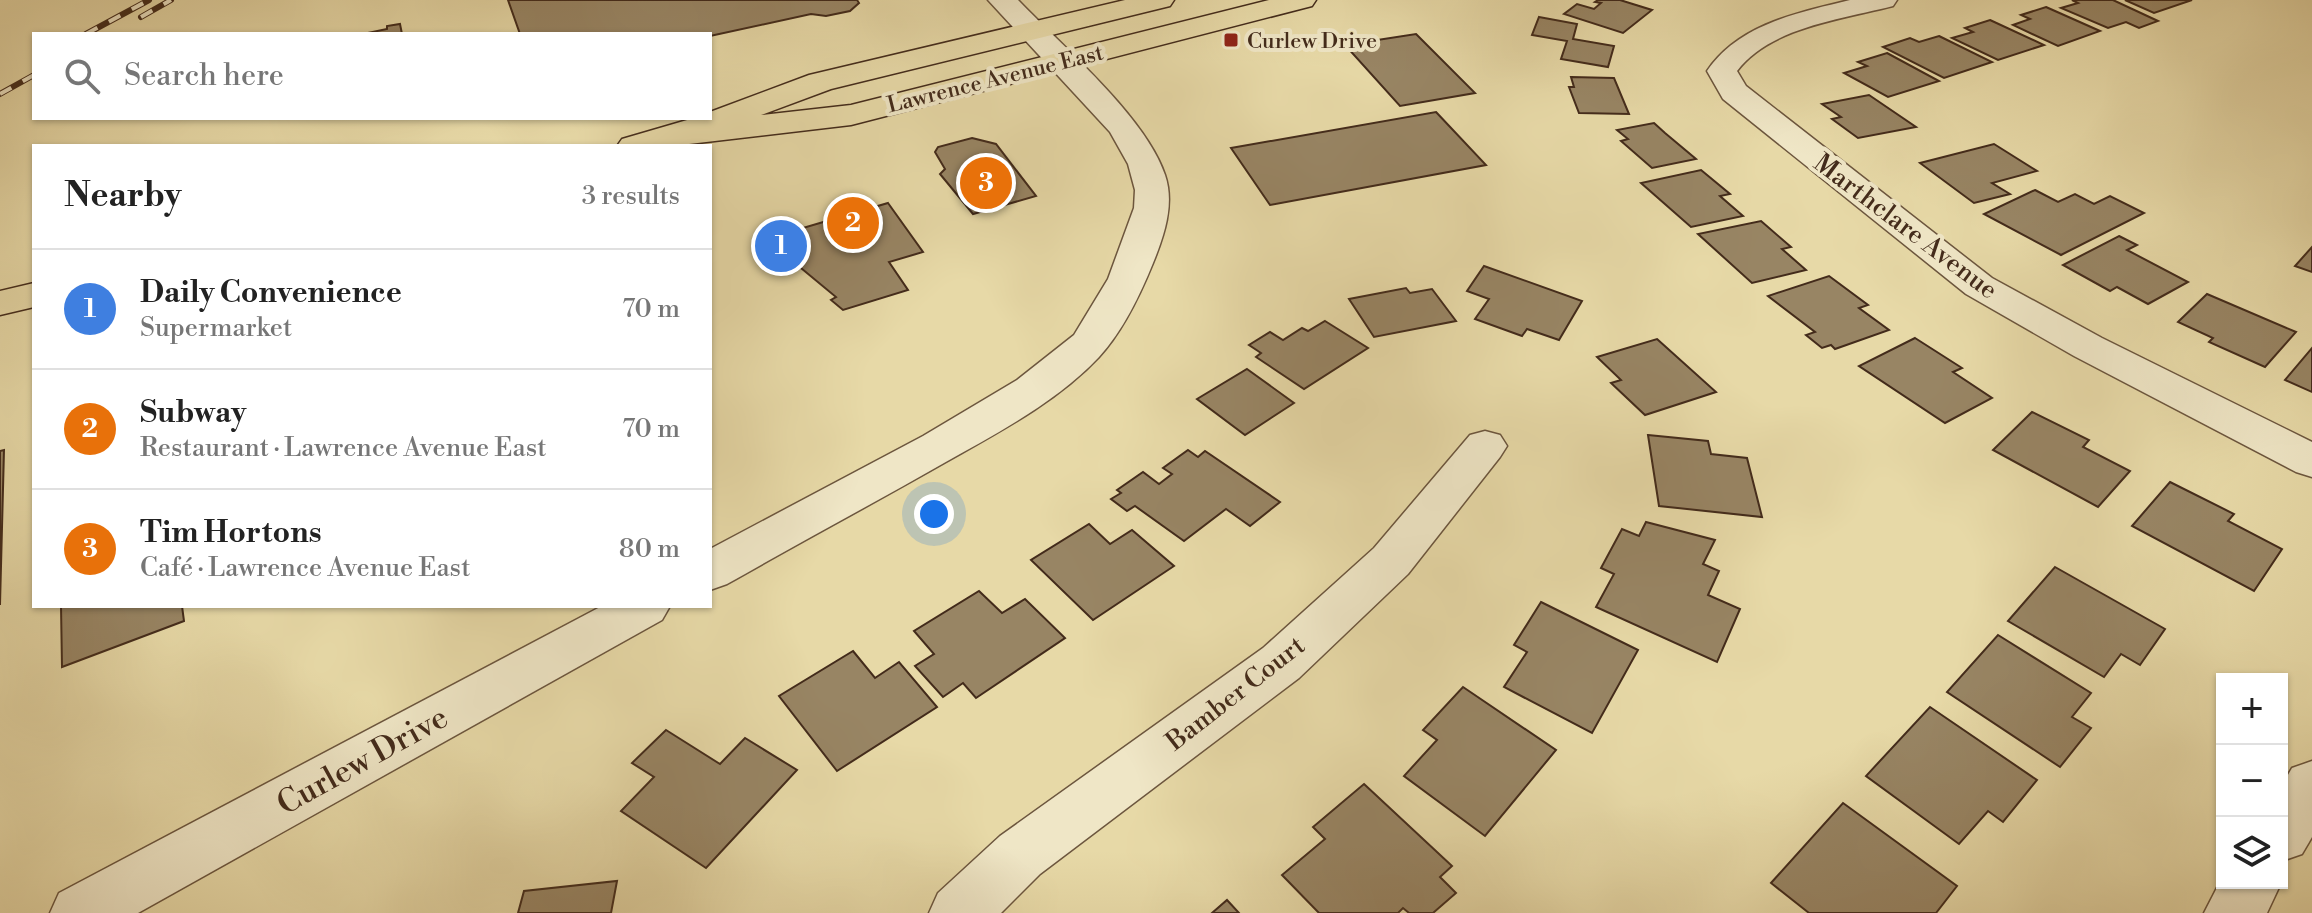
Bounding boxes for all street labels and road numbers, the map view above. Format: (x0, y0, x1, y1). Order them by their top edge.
street label: Lawrence Avenue East (884, 39, 1107, 119)
street label: Marthclare Avenue (1807, 147, 2004, 306)
street label: Bamber Court (1159, 630, 1311, 758)
street label: Curlew Drive (270, 698, 455, 824)

